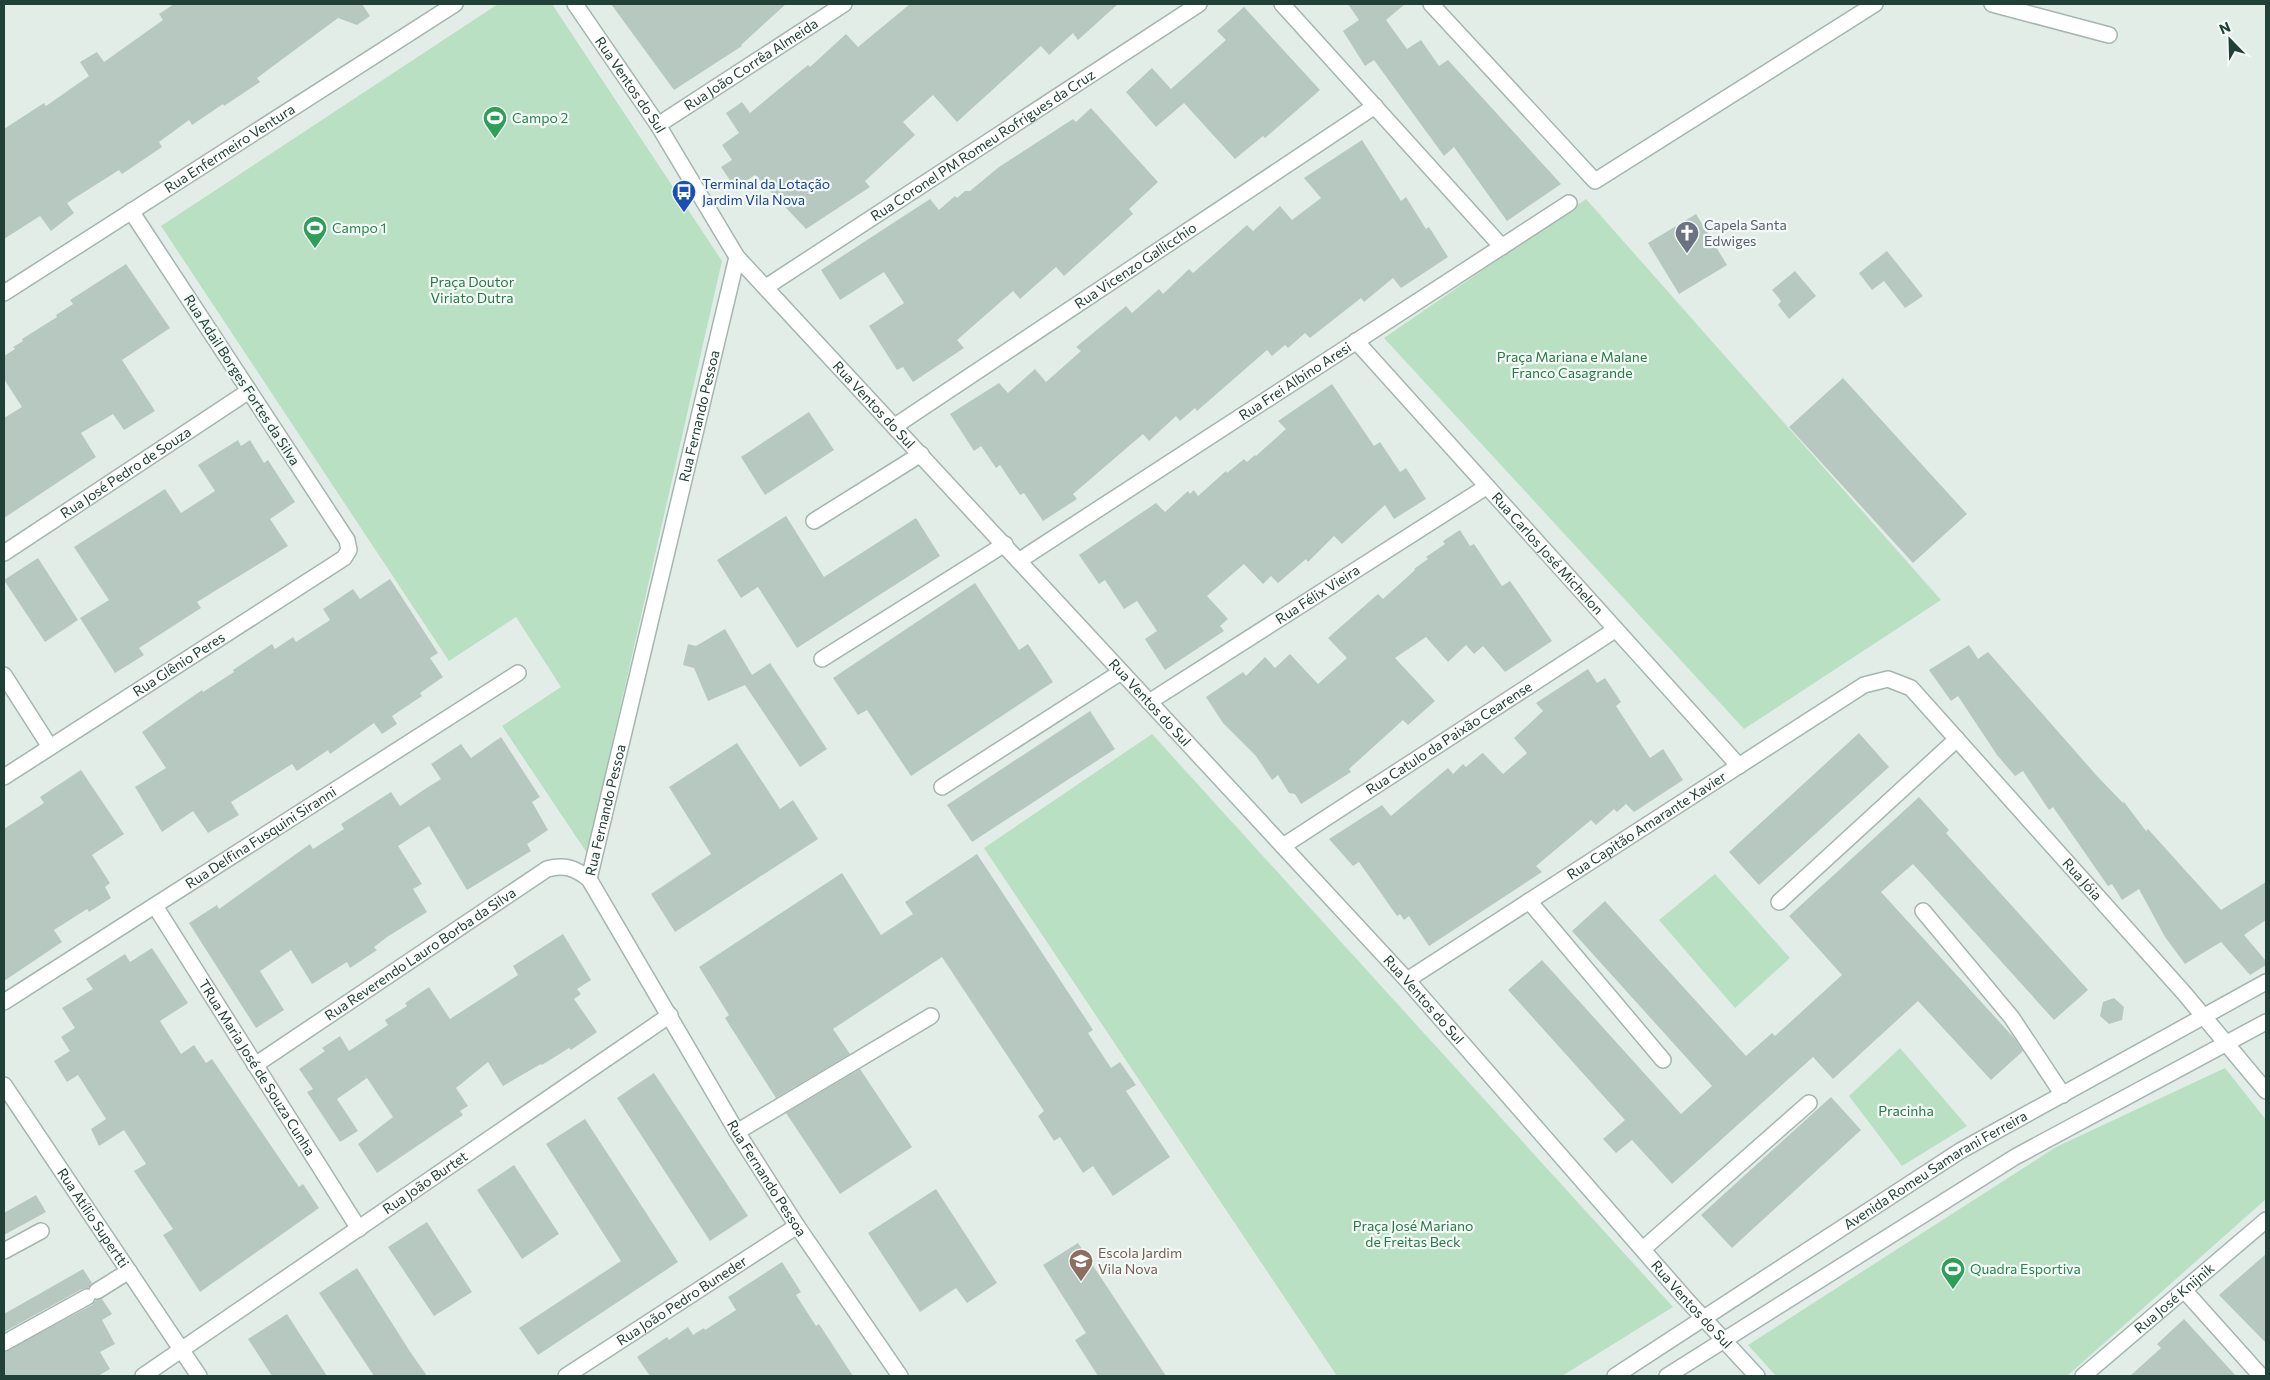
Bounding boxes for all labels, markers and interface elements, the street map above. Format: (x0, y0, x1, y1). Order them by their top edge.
street label: Rua João Corrêa Almeida (681, 14, 821, 114)
north arrow (2205, 15, 2255, 65)
text: N (2217, 18, 2233, 37)
street label: Rua Ventos do Sul (592, 33, 670, 136)
street label: Rua Coronel PM Romeu Rofrigues da Cruz (867, 65, 1098, 224)
street label: Rua Enfermeiro Ventura (161, 100, 298, 196)
sports icon: Campo 2 (482, 105, 508, 139)
place label: Campo 2 (512, 109, 568, 126)
place label: Terminal da Lotação Jardim Vila Nova (702, 175, 830, 208)
bus stop icon: Terminal da Lotação Jardim Vila Nova (671, 179, 697, 213)
sports icon: Campo 1 (302, 215, 328, 249)
place label: Capela Santa Edwiges (1704, 216, 1787, 249)
place label: Campo 1 (332, 219, 386, 236)
street label: Rua Vicenzo Gallicchio (1071, 219, 1199, 312)
church icon: Capela Santa Edwiges (1674, 220, 1700, 254)
park label: Praça Doutor Viriato Dutra (430, 273, 515, 306)
street label: Rua Adail Borges Fortes da Silva (181, 291, 304, 468)
street label: Rua Frei Albino Aresi (1235, 338, 1354, 424)
street label: Rua Fernando Pessoa (675, 348, 723, 483)
park label: Praça Mariana e Malane Franco Casagrande (1497, 348, 1647, 381)
street label: Rua Ventos do Sul (830, 357, 919, 452)
street label: Rua José Pedro de Souza (57, 423, 194, 521)
street label: Rua Carlos José Michelon (1488, 489, 1607, 618)
street label: Rua Félix Vieira (1272, 561, 1363, 627)
street label: Rua Glênio Peres (129, 628, 228, 700)
street label: Rua Ventos do Sul (1106, 655, 1195, 749)
street label: Rua Catulo da Paixão Cearense (1362, 677, 1535, 798)
street label: Rua Fernando Pessoa (581, 742, 629, 877)
street label: Rua Capitão Amarante Xavier (1563, 767, 1729, 883)
street label: Rua Delfina Fusquini Siranni (182, 783, 339, 892)
street label: Rua Jóia (2059, 854, 2106, 903)
street label: Rua Reverendo Lauro Borba da Silva (321, 884, 519, 1024)
street label: Rua Ventos do Sul (1380, 951, 1468, 1047)
street label: TRua Maria José de Souza Cunha (195, 976, 319, 1158)
park label: Pracinha (1878, 1102, 1934, 1119)
street label: Avenida Romeu Samarani Ferreira (1840, 1107, 2030, 1233)
street label: Rua Fernando Pessoa (724, 1117, 811, 1239)
street label: Rua João Burtet (379, 1147, 471, 1217)
street label: Rua Atílio Supertti (54, 1165, 133, 1271)
park label: Praça José Mariano de Freitas Beck (1353, 1217, 1473, 1250)
place label: Escola Jardim Vila Nova (1098, 1244, 1182, 1277)
school or university icon: Escola Jardim Vila Nova (1068, 1248, 1094, 1282)
street label: Rua João Pedro Buneder (613, 1252, 750, 1349)
sports icon: Quadra Esportiva (1940, 1256, 1966, 1290)
street label: Rua Ventos do Sul (1648, 1257, 1736, 1352)
street label: Rua José Knijnik (2131, 1259, 2218, 1337)
place label: Quadra Esportiva (1970, 1260, 2081, 1277)

